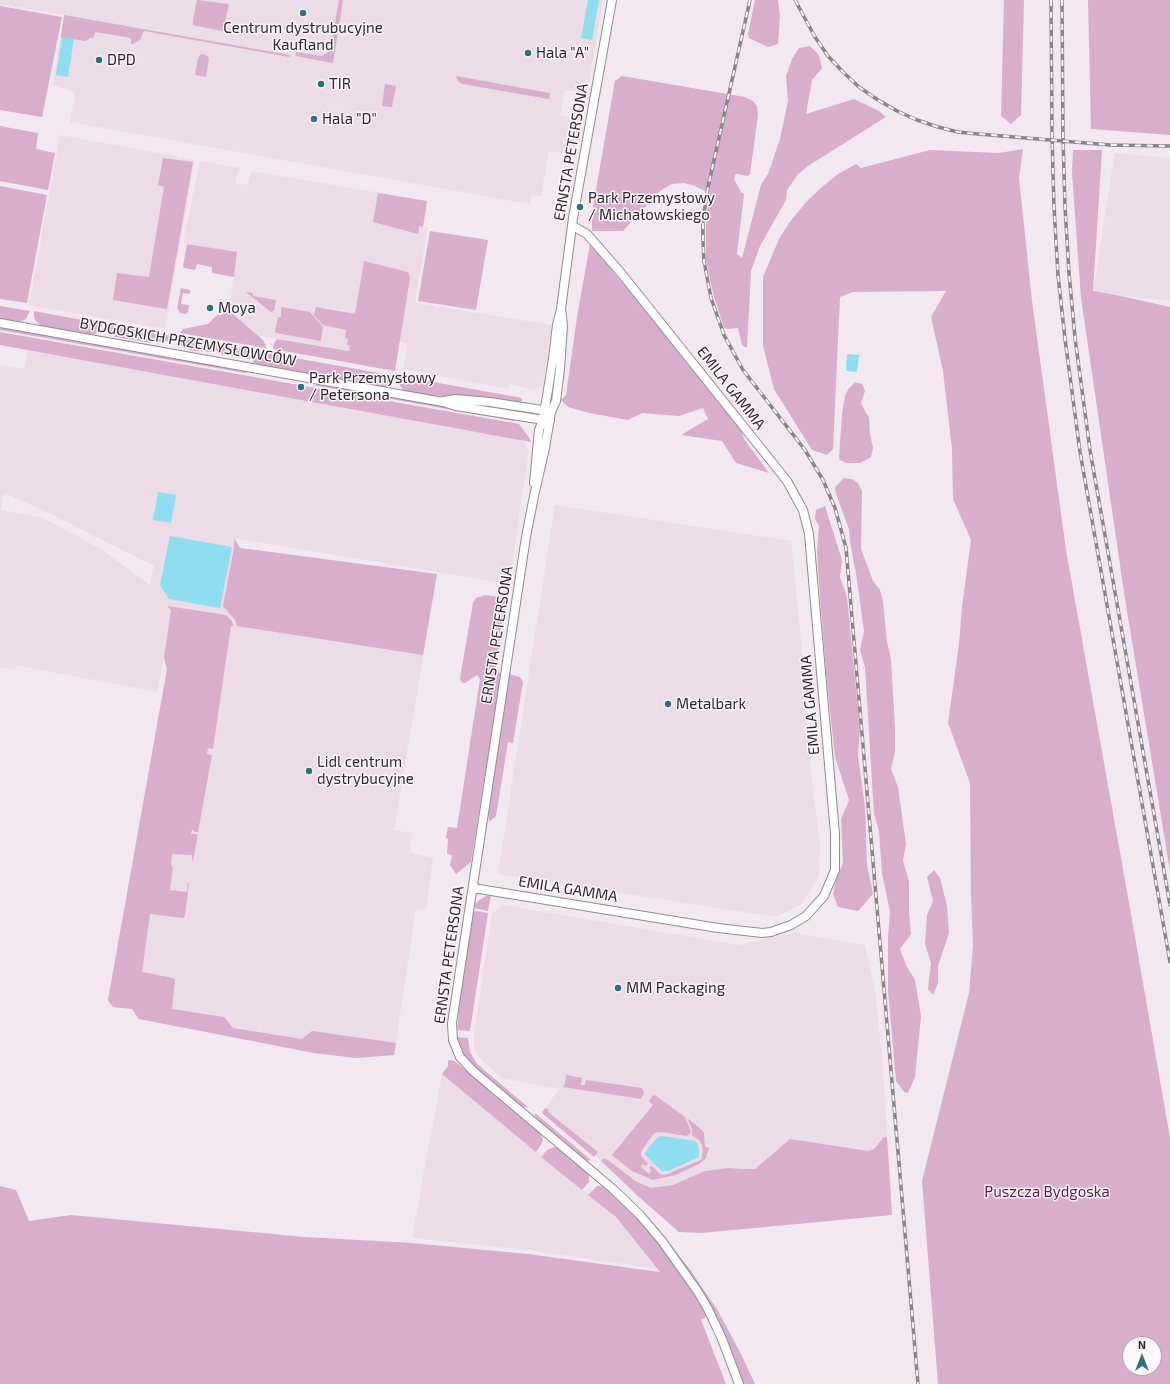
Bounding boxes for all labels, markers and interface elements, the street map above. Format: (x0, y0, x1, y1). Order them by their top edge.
marker: Centrum dystrubucyjne Kaufland (298, 8, 308, 18)
place label: Centrum dystrubucyjne Kaufland (223, 19, 383, 54)
place label: Hala "A" (536, 44, 589, 62)
marker: Hala "A" (523, 48, 533, 58)
place label: DPD (107, 51, 136, 69)
marker: DPD (94, 55, 104, 65)
place label: TIR (329, 75, 351, 93)
marker: TIR (316, 79, 326, 89)
street label: ERNSTA PETERSONA (550, 82, 592, 222)
place label: Hala "D" (322, 110, 377, 128)
marker: Hala "D" (309, 114, 319, 124)
place label: Park Przemysłowy / Michałowskiego (588, 189, 715, 224)
marker: Park Przemysłowy / Michałowskiego (575, 202, 585, 212)
place label: Moya (218, 299, 256, 317)
marker: Moya (205, 303, 215, 313)
street label: BYDGOSKICH PRZEMYSŁOWCÓW (78, 314, 298, 370)
street label: EMILA GAMMA (693, 343, 769, 433)
place label: Park Przemysłowy / Petersona (309, 369, 436, 404)
marker: Park Przemysłowy / Petersona (296, 382, 306, 392)
street label: ERNSTA PETERSONA (477, 565, 517, 705)
street label: EMILA GAMMA (797, 654, 823, 756)
place label: Metalbark (676, 695, 746, 713)
marker: Metalbark (663, 699, 673, 709)
place label: Lidl centrum dystrybucyjne (317, 753, 414, 788)
marker: Lidl centrum dystrybucyjne (304, 766, 314, 776)
street label: EMILA GAMMA (517, 872, 619, 906)
street label: ERNSTA PETERSONA (430, 885, 468, 1025)
place label: MM Packaging (626, 979, 725, 997)
marker: MM Packaging (613, 983, 623, 993)
park label: Puszcza Bydgoska (984, 1183, 1110, 1201)
north arrow (1122, 1336, 1162, 1376)
text: N (1138, 1338, 1146, 1351)

